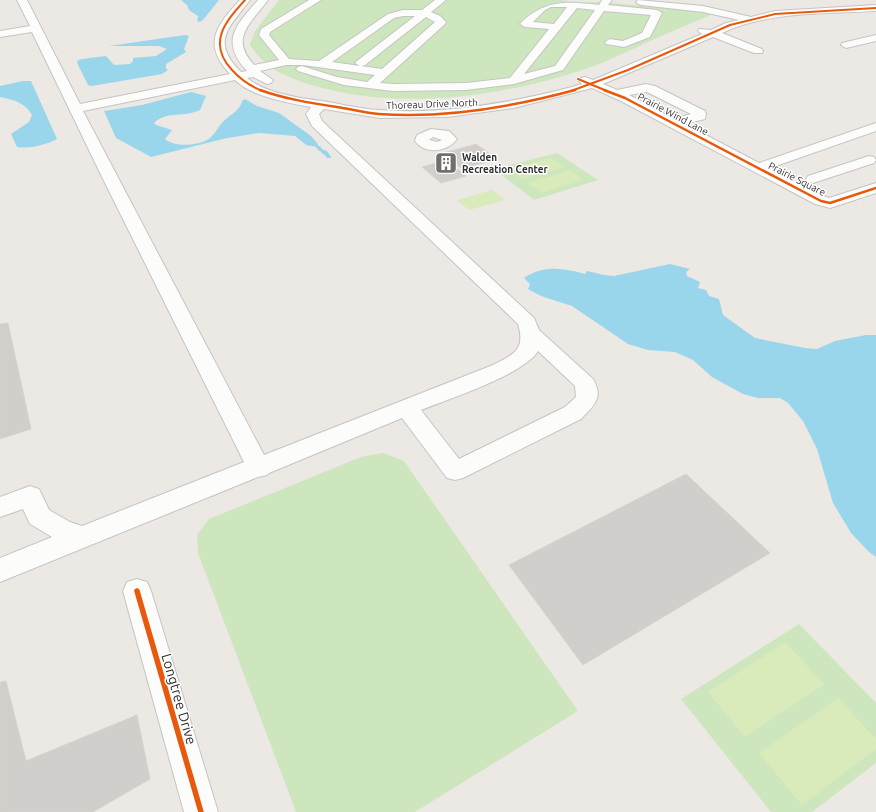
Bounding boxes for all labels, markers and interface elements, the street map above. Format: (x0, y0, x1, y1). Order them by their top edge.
street label: Prairie Wind Lane (636, 91, 710, 137)
street label: Thoreau Drive North (386, 97, 478, 111)
building icon: Walden Recreation Center (433, 150, 459, 176)
place label: Walden Recreation Center (462, 152, 548, 175)
street label: Prairie Square (767, 160, 827, 198)
street label: Longtree Drive (158, 652, 200, 746)

